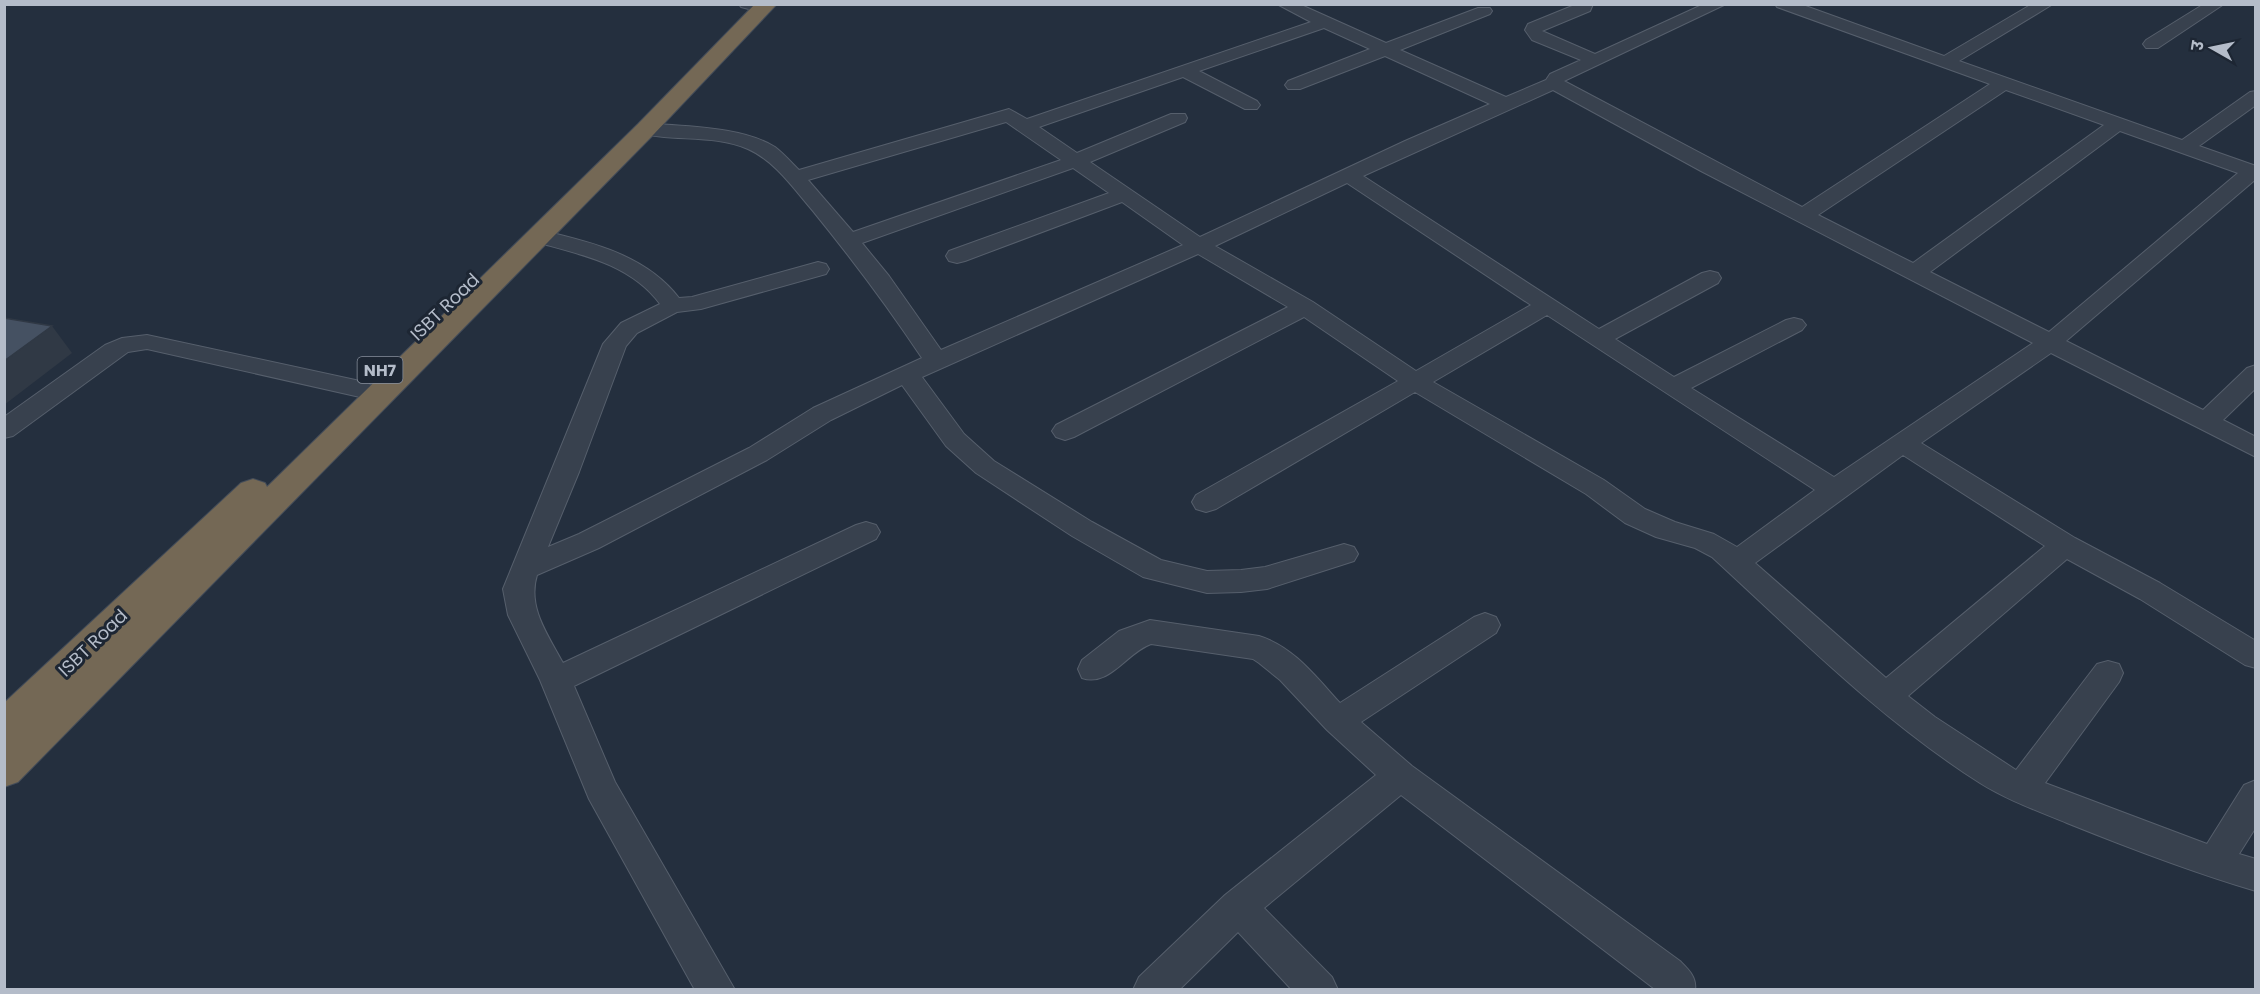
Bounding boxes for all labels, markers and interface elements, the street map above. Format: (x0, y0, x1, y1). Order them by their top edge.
north arrow (2182, 18, 2242, 78)
text: उ (2185, 39, 2210, 53)
street label: ISBT Road (405, 267, 485, 346)
road number: NH7 (358, 357, 403, 383)
street label: ISBT Road (53, 603, 133, 682)

